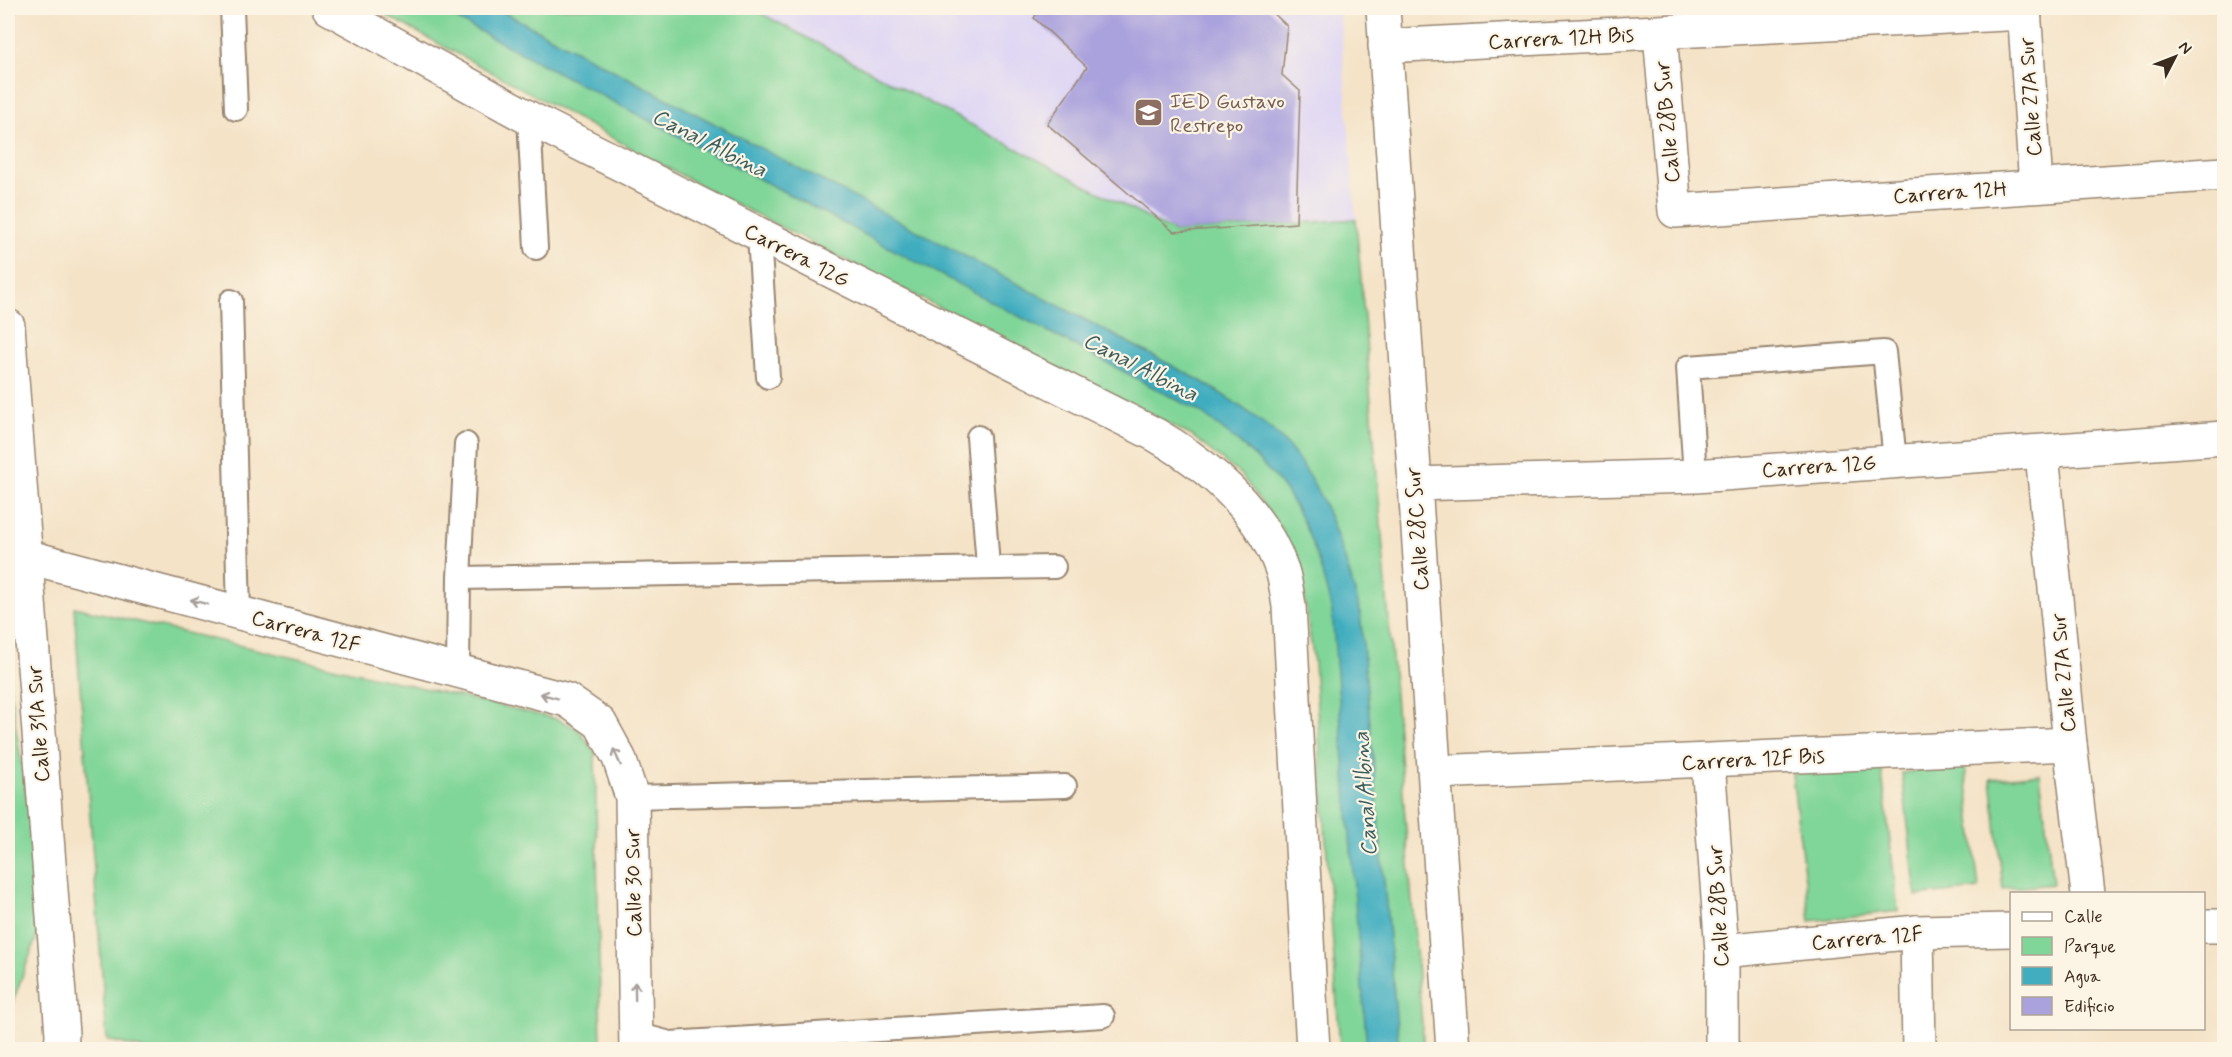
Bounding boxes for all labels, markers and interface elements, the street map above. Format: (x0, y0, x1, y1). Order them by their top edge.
street label: Carrera 12H Bis (1487, 21, 1635, 57)
north arrow (2145, 27, 2205, 87)
street label: Calle 27A Sur (2013, 36, 2049, 157)
text: N (2174, 37, 2196, 59)
street label: Calle 28B Sur (1649, 60, 1687, 184)
place label: IED Gustavo Restrepo (1170, 88, 1285, 140)
school or university icon: IED Gustavo Restrepo (1133, 97, 1165, 129)
water label: Canal Albina (647, 103, 771, 185)
street label: Carrera 12H (1892, 175, 2008, 211)
street label: Carrera 12G (739, 217, 854, 294)
water label: Canal Albina (1078, 327, 1202, 409)
street label: Carrera 12G (1761, 449, 1877, 485)
street label: Calle 28C Sur (1400, 466, 1436, 592)
one-way arrow (190, 596, 209, 607)
street label: Carrera 12F (248, 604, 363, 660)
street label: Calle 27A Sur (2045, 612, 2083, 734)
street label: Calle 31A Sur (21, 664, 57, 783)
one-way arrow (540, 689, 559, 701)
water label: Canal Albina (1348, 730, 1384, 857)
street label: Carrera 12F Bis (1681, 742, 1825, 778)
one-way arrow (611, 748, 623, 766)
street label: Calle 30 Sur (619, 828, 649, 937)
street label: Calle 28B Sur (1702, 844, 1736, 968)
legend (2010, 892, 2205, 1030)
text: Calle (2064, 905, 2103, 929)
street label: Carrera 12F (1810, 920, 1924, 958)
text: Parque (2064, 935, 2116, 959)
text: Agua (2064, 965, 2101, 989)
one-way arrow (629, 982, 641, 1002)
text: Edificio (2064, 995, 2115, 1019)

